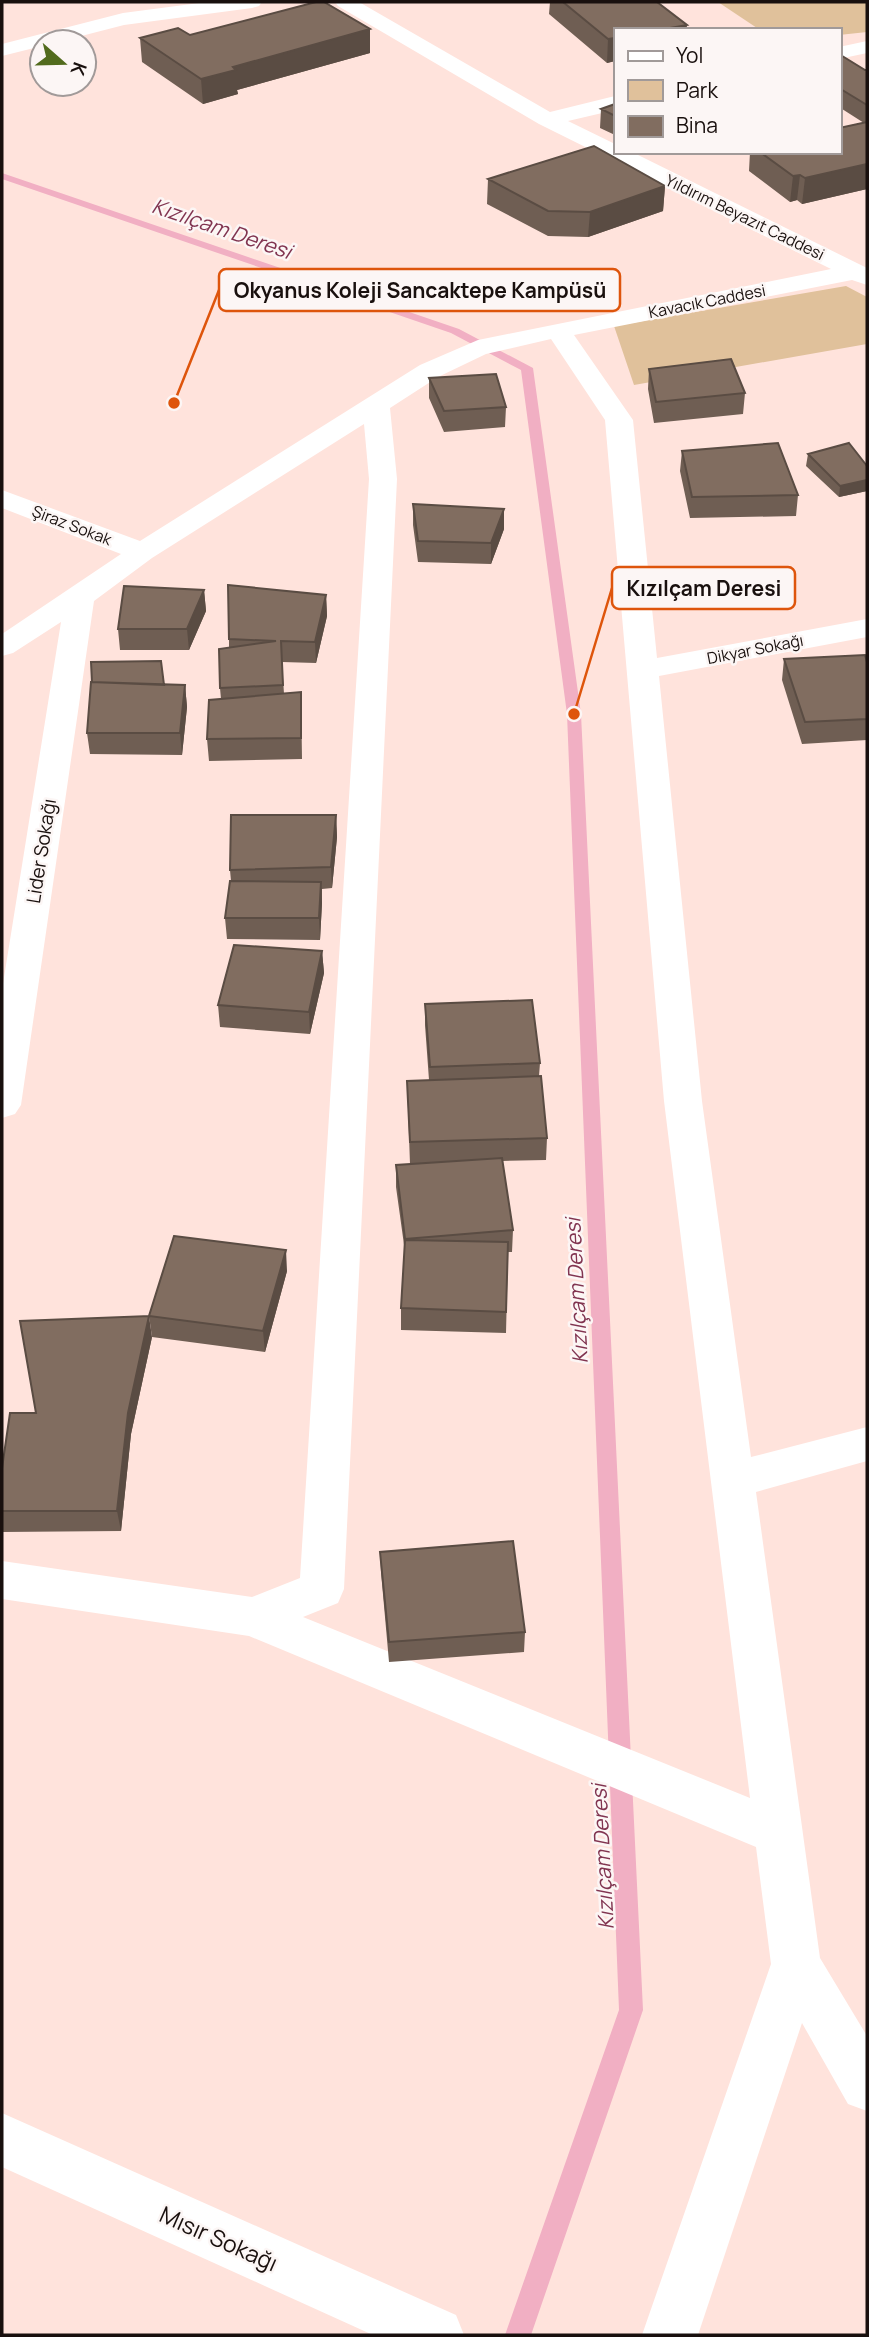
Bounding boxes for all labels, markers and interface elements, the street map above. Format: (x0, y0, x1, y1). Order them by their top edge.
north arrow (28, 28, 98, 98)
legend (614, 28, 841, 154)
text: Yol (676, 41, 703, 69)
text: K (64, 59, 93, 80)
text: Park (676, 76, 718, 104)
text: Bina (676, 111, 718, 139)
street label: Yıldırım Beyazıt Caddesi (662, 169, 828, 265)
water label: Kızılçam Deresi (149, 191, 298, 266)
callout: Okyanus Koleji Sancaktepe Kampüsü (219, 269, 620, 311)
text: Okyanus Koleji Sancaktepe Kampüsü (234, 276, 606, 304)
street label: Kavacık Caddesi (647, 279, 767, 323)
street label: Şiraz Sokak (29, 500, 116, 551)
callout: Kızılçam Deresi (612, 567, 795, 609)
text: Kızılçam Deresi (627, 574, 781, 602)
street label: Dikyar Sokağı (705, 629, 805, 669)
street label: Lider Sokağı (20, 797, 62, 905)
water label: Kızılçam Deresi (558, 1215, 594, 1364)
water label: Kızılçam Deresi (584, 1781, 620, 1930)
street label: Mısır Sokağı (155, 2198, 283, 2278)

